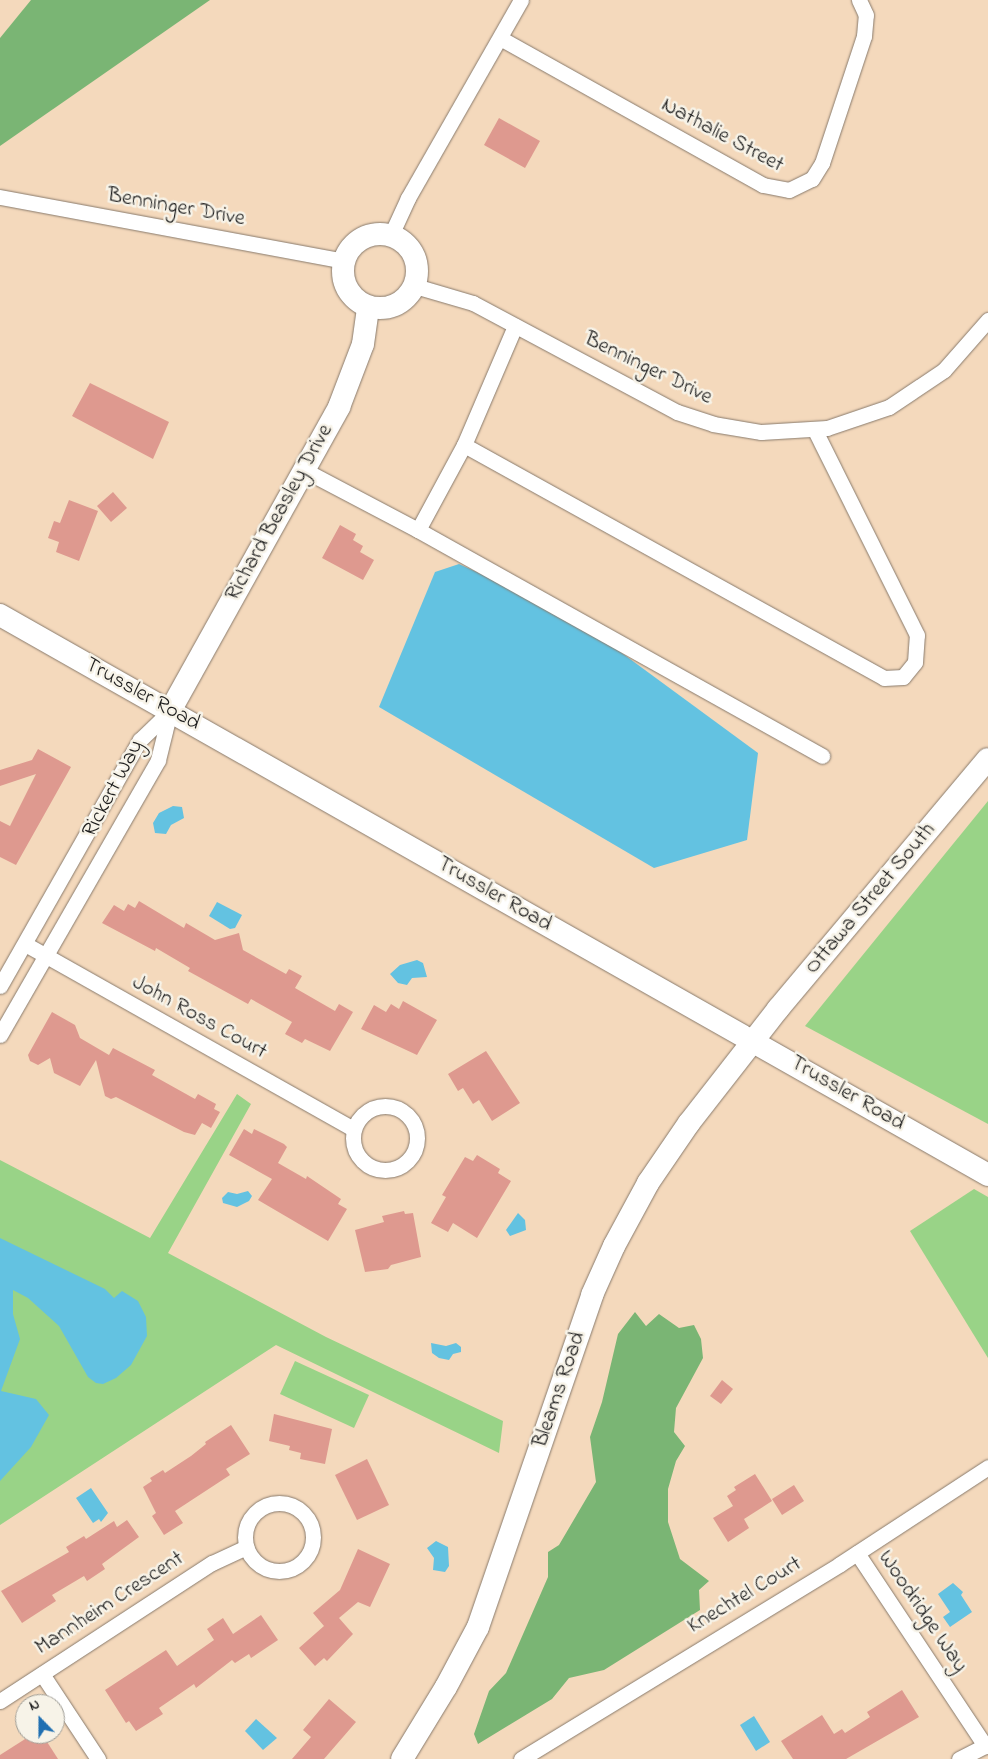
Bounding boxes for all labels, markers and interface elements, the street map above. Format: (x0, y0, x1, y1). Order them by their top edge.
street label: Nathalie Street (656, 93, 788, 179)
street label: Benninger Drive (105, 183, 247, 233)
street label: Benninger Drive (580, 327, 716, 411)
street label: Richard Beasley Drive (220, 420, 340, 606)
street label: Trussler Road (80, 652, 204, 738)
street label: Rickert Way (77, 736, 151, 842)
street label: Ottawa Street South (800, 818, 942, 980)
street label: Trussler Road (432, 852, 556, 938)
street label: John Ross Court (127, 970, 271, 1066)
street label: Trussler Road (785, 1051, 909, 1137)
street label: Bleams Road (528, 1329, 592, 1451)
street label: Mannheim Crescent (31, 1546, 189, 1662)
street label: Woodridge Way (871, 1546, 973, 1678)
street label: Knechtel Court (683, 1552, 807, 1640)
north arrow (15, 1694, 65, 1744)
text: N (26, 1694, 43, 1717)

